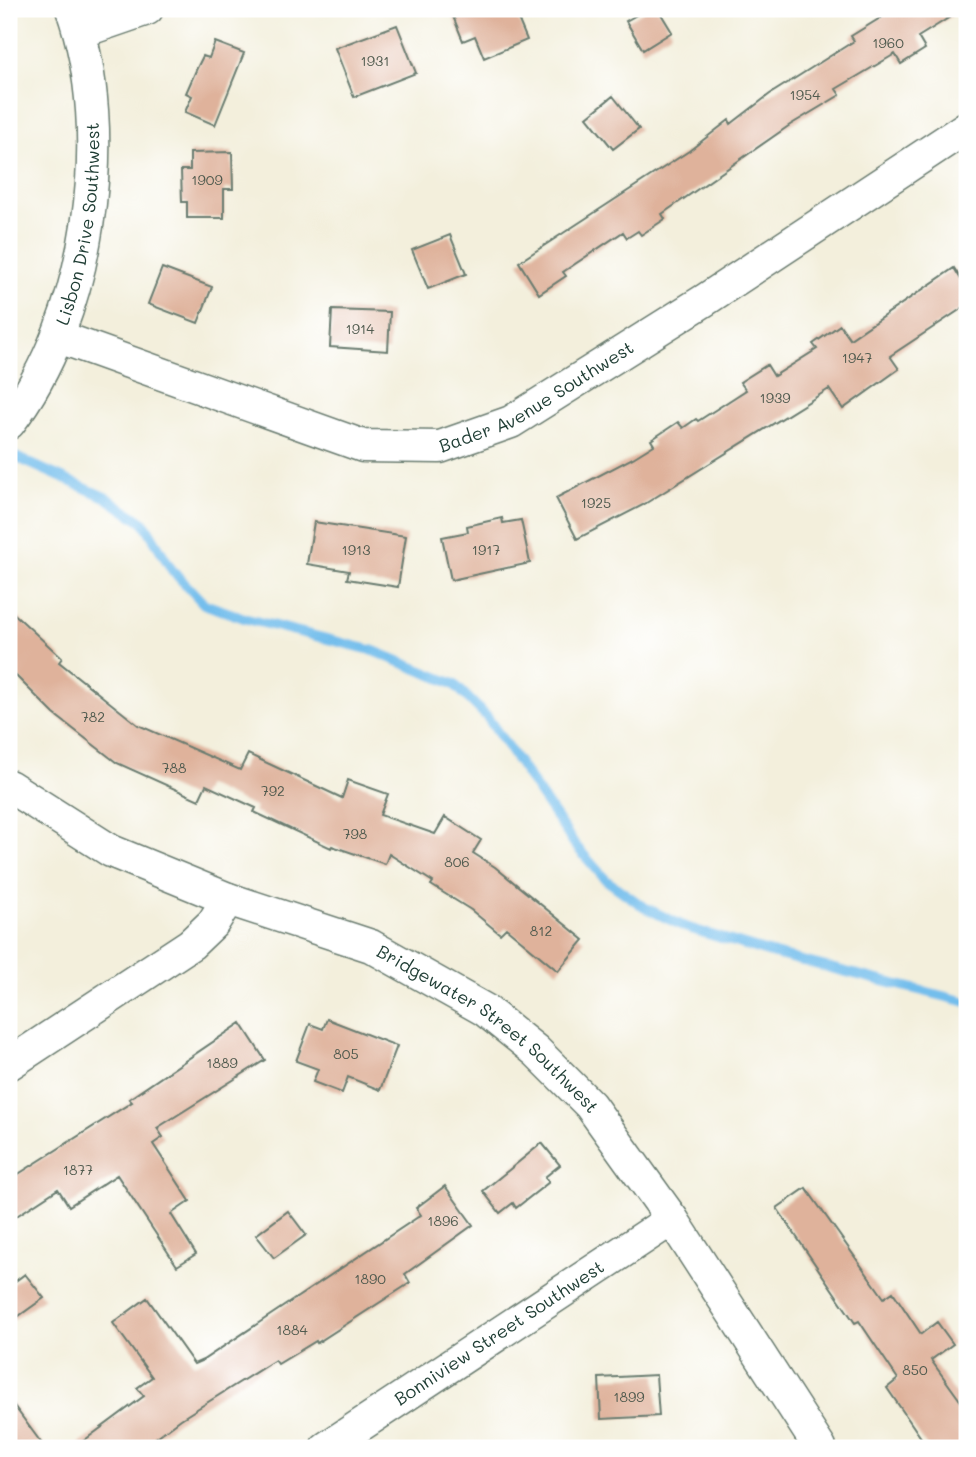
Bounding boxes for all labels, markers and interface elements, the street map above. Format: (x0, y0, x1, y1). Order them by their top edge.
house number: 1960 (872, 33, 904, 52)
house number: 1931 (361, 51, 390, 70)
house number: 1954 (790, 85, 821, 104)
street label: Lisbon Drive Southwest (50, 122, 104, 328)
house number: 1909 (191, 170, 223, 189)
house number: 1914 (345, 319, 375, 338)
street label: Bader Avenue Southwest (436, 335, 638, 457)
house number: 1947 (842, 348, 872, 367)
house number: 1939 (759, 388, 791, 407)
house number: 1925 (581, 493, 611, 512)
house number: 1913 (342, 540, 371, 559)
house number: 1917 (472, 540, 501, 559)
house number: 782 (81, 707, 105, 726)
house number: 788 (162, 758, 186, 777)
house number: 792 (261, 781, 285, 800)
house number: 798 (343, 824, 367, 843)
house number: 806 (444, 852, 470, 871)
house number: 812 (530, 921, 552, 940)
street label: Bridgewater Street Southwest (373, 939, 605, 1117)
house number: 805 (333, 1044, 359, 1063)
house number: 1889 (206, 1053, 238, 1072)
house number: 1877 (63, 1160, 93, 1179)
house number: 1896 (427, 1211, 459, 1230)
street label: Bonniview Street Southwest (389, 1254, 608, 1411)
house number: 1890 (354, 1269, 386, 1288)
house number: 1884 (276, 1320, 308, 1339)
house number: 850 (902, 1360, 928, 1379)
house number: 1899 (613, 1387, 645, 1406)

